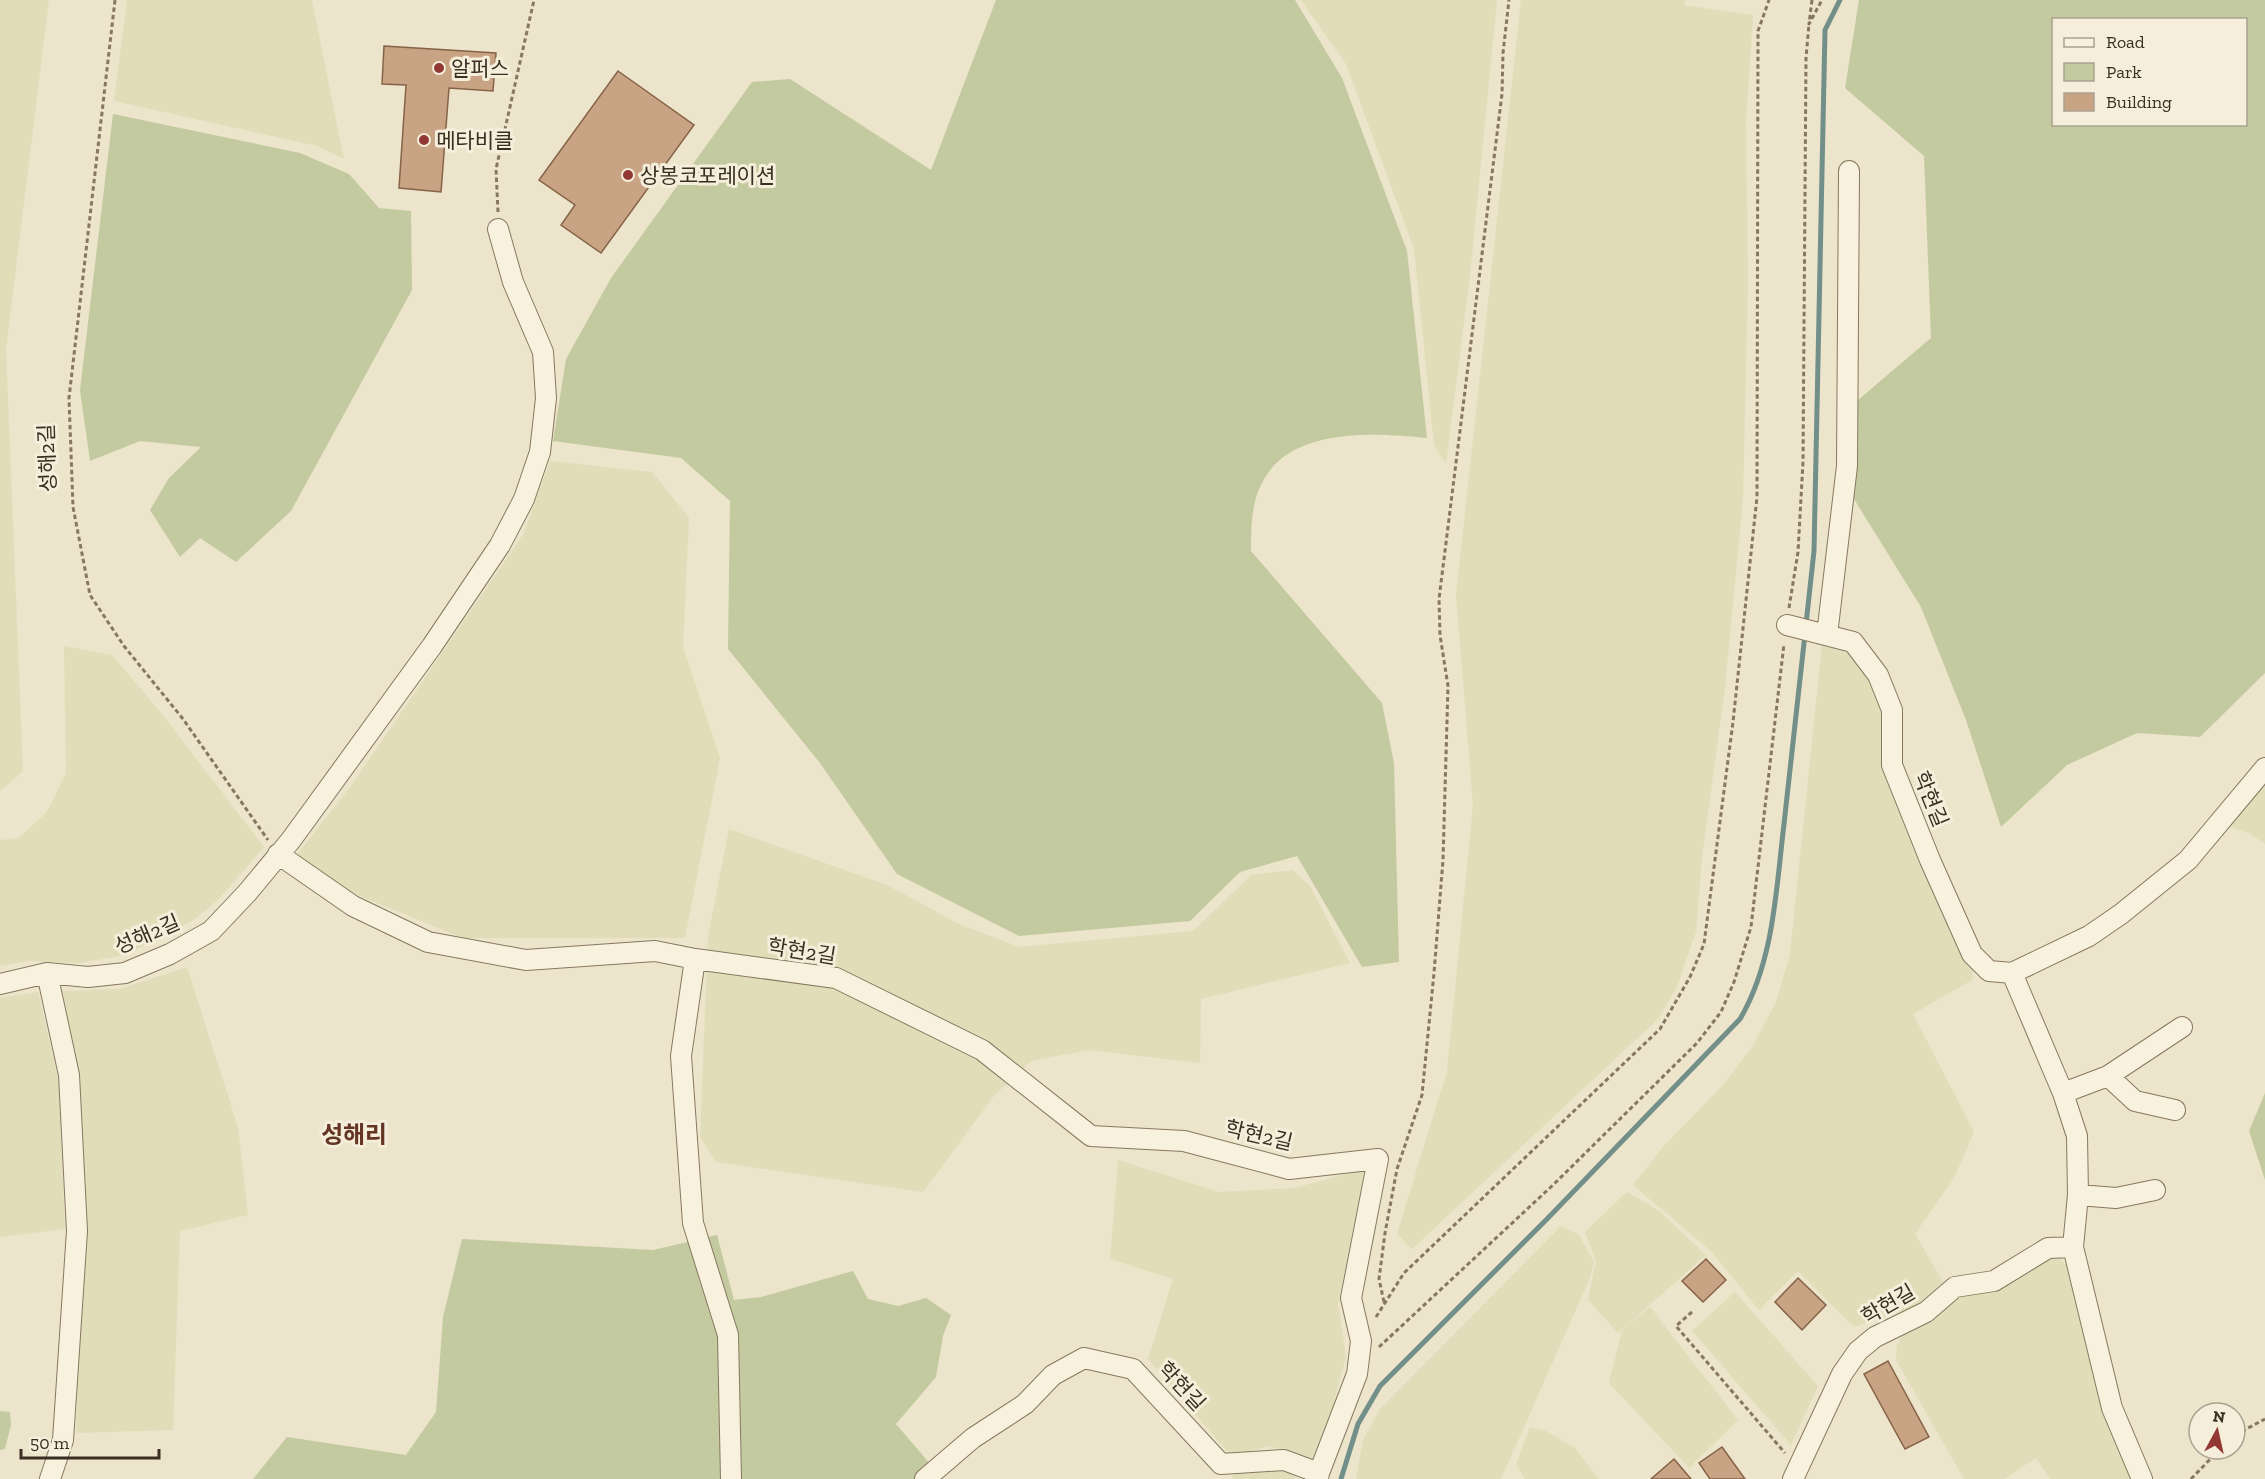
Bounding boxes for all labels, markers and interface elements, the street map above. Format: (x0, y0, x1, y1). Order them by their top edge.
legend (2052, 18, 2247, 126)
text: Road (2106, 31, 2145, 53)
place label: 알퍼스 (451, 56, 509, 81)
marker: 알퍼스 (432, 61, 446, 75)
text: Park (2106, 61, 2142, 83)
text: Building (2106, 91, 2172, 113)
place label: 메타비클 (436, 128, 513, 153)
marker: 메타비클 (417, 133, 431, 147)
place label: 상봉코포레이션 (640, 163, 775, 188)
marker: 상봉코포레이션 (621, 168, 635, 182)
street label: 성해2길 (33, 423, 61, 493)
street label: 학현길 (1909, 767, 1953, 831)
street label: 성해2길 (110, 909, 184, 959)
street label: 학현2길 (766, 933, 838, 969)
street label: 학현2길 (1223, 1115, 1295, 1155)
district label: 성해리 (321, 1120, 387, 1149)
street label: 학현길 (1857, 1279, 1919, 1329)
street label: 학현길 (1153, 1356, 1211, 1416)
north arrow (2187, 1401, 2247, 1461)
text: N (2212, 1406, 2226, 1427)
scale bar (21, 1422, 159, 1460)
text: 50 m (30, 1432, 70, 1454)

